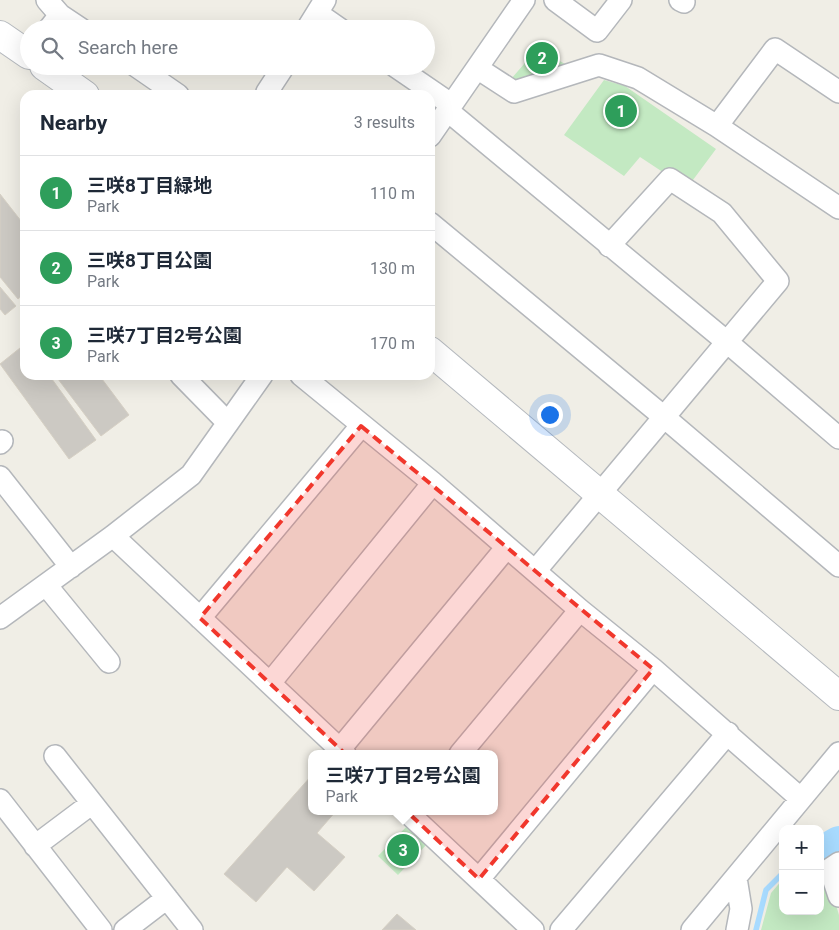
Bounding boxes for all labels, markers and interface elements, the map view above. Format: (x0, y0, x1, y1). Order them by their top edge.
search box (20, 20, 435, 75)
icon: search (38, 34, 66, 62)
text: Search here (78, 36, 178, 59)
pin: 2 (526, 39, 558, 77)
pin: 1 (605, 92, 637, 130)
text: Nearby (40, 111, 107, 135)
text: 3 results (354, 113, 415, 132)
text: 三咲8丁目緑地 (87, 174, 212, 197)
text: 1 (51, 184, 61, 203)
text: 110 m (370, 184, 415, 203)
text: Park (87, 197, 119, 216)
text: 三咲8丁目公園 (87, 249, 212, 272)
text: 2 (51, 259, 61, 278)
text: 130 m (370, 259, 415, 278)
text: Park (87, 272, 119, 291)
text: 三咲7丁目2号公園 (87, 324, 242, 347)
text: 3 (51, 334, 61, 353)
text: 170 m (370, 334, 415, 353)
text: Park (87, 347, 119, 366)
your location (537, 402, 563, 428)
popup (308, 750, 498, 815)
text: 三咲7丁目2号公園 (326, 764, 480, 787)
text: Park (326, 787, 358, 806)
map controls (779, 825, 824, 915)
button: + (779, 825, 824, 870)
pin: 3 (387, 831, 419, 869)
button: − (779, 870, 824, 915)

